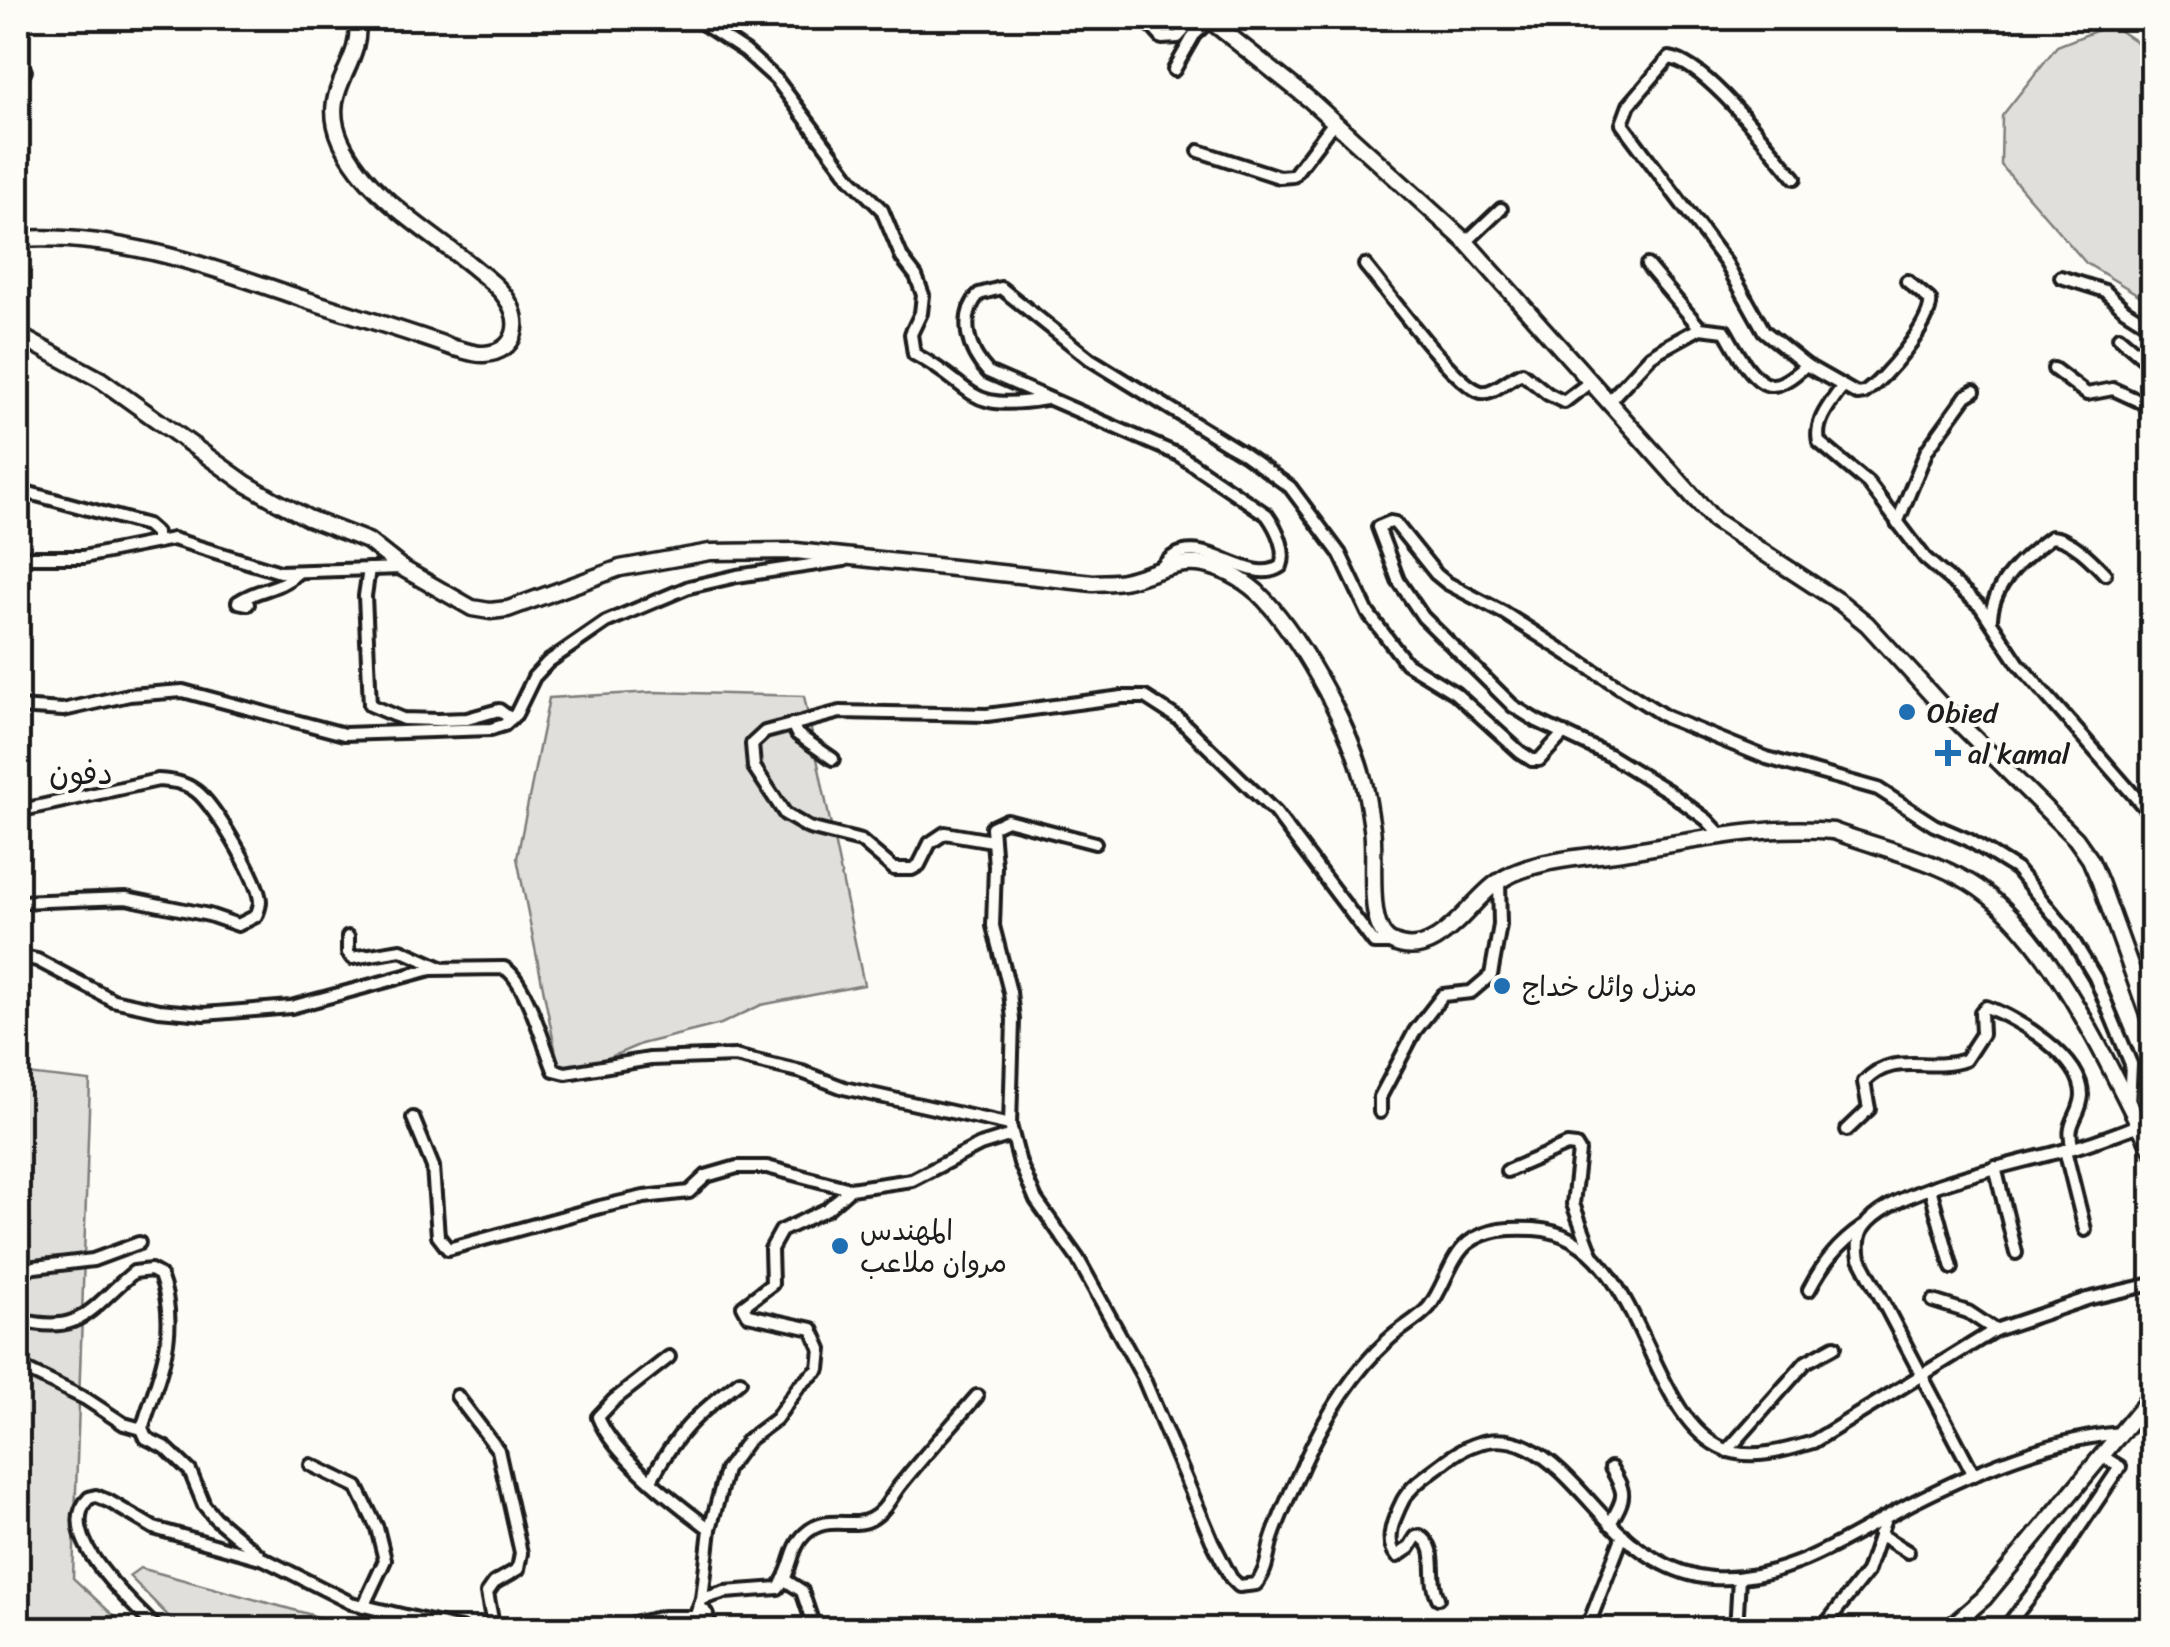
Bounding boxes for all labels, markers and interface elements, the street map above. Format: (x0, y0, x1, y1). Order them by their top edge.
place label: Obied (1927, 688, 2000, 737)
marker: Obied (1896, 701, 1918, 723)
place label: al kamal (1968, 729, 2071, 778)
marker: al kamal (1937, 742, 1959, 764)
district label: دفون (49, 745, 113, 802)
place label: منزل وائل خداج (1522, 962, 1697, 1011)
marker: منزل وائل خداج (1491, 975, 1513, 997)
place label: المهندس مروان ملاعب (860, 1206, 1007, 1287)
marker: المهندس مروان ملاعب (829, 1235, 851, 1257)

